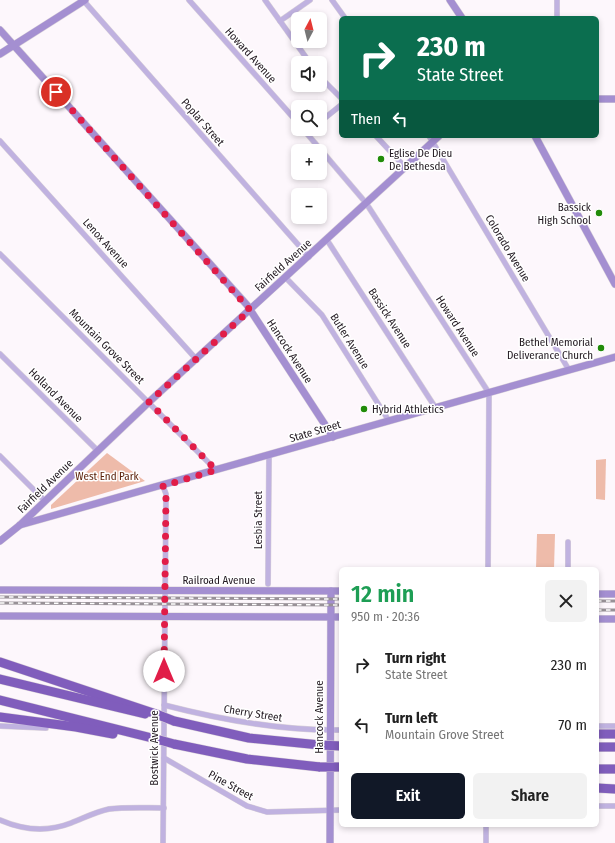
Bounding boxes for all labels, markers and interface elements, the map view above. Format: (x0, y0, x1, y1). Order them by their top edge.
north arrow (291, 12, 327, 48)
map controls (291, 12, 327, 224)
street label: Howard Avenue (222, 25, 279, 86)
text: 230 m (417, 30, 486, 63)
icon: right (351, 32, 403, 84)
button: sound (291, 56, 327, 92)
text: State Street (417, 64, 504, 86)
pin (39, 75, 73, 109)
icon: arrive (45, 81, 67, 103)
street label: Poplar Street (178, 96, 227, 149)
button: search (291, 100, 327, 136)
icon: left (389, 108, 411, 130)
text: Then (351, 110, 381, 128)
button: + (291, 144, 327, 180)
place label: Eglise De Dieu De Bethesda (389, 147, 452, 173)
marker: Eglise De Dieu De Bethesda (376, 154, 386, 164)
button: − (291, 188, 327, 224)
place label: Bassick High School (538, 201, 592, 227)
marker: Bassick High School (594, 208, 604, 218)
street label: Colorado Avenue (482, 212, 533, 284)
street label: Lenox Avenue (80, 216, 131, 271)
street label: Fairfield Avenue (252, 237, 314, 294)
street label: Bassick Avenue (365, 286, 414, 351)
street label: Howard Avenue (433, 293, 482, 359)
street label: Mountain Grove Street (66, 306, 147, 387)
street label: Butler Avenue (327, 311, 372, 371)
street label: Hancock Avenue (264, 317, 315, 386)
place label: Bethel Memorial Deliverance Church (507, 336, 593, 362)
marker: Bethel Memorial Deliverance Church (596, 343, 606, 353)
street label: Holland Avenue (26, 366, 85, 425)
place label: Hybrid Athletics (372, 403, 444, 416)
marker: Hybrid Athletics (359, 404, 369, 414)
street label: State Street (288, 418, 343, 445)
street label: Fairfield Avenue (15, 457, 76, 516)
park label: West End Park (75, 470, 140, 483)
street label: Lesbia Street (252, 490, 265, 549)
street label: Railroad Avenue (182, 574, 256, 587)
text: 12 min (351, 580, 414, 608)
button: close (545, 580, 587, 622)
text: 950 m · 20:36 (351, 609, 420, 624)
text: Turn right (385, 649, 446, 667)
position arrow (143, 650, 185, 692)
icon: right (351, 654, 373, 676)
text: 230 m (551, 656, 587, 674)
text: State Street (385, 667, 447, 682)
street label: Hancock Avenue (313, 680, 326, 754)
street label: Cherry Street (223, 702, 283, 725)
text: Turn left (385, 709, 438, 727)
street label: Bostwick Avenue (148, 710, 161, 786)
icon: left (351, 714, 373, 736)
text: 70 m (558, 716, 587, 734)
text: Mountain Grove Street (385, 727, 504, 742)
street label: Pine Street (206, 768, 256, 803)
button: Exit (351, 773, 465, 819)
button: Share (473, 773, 587, 819)

